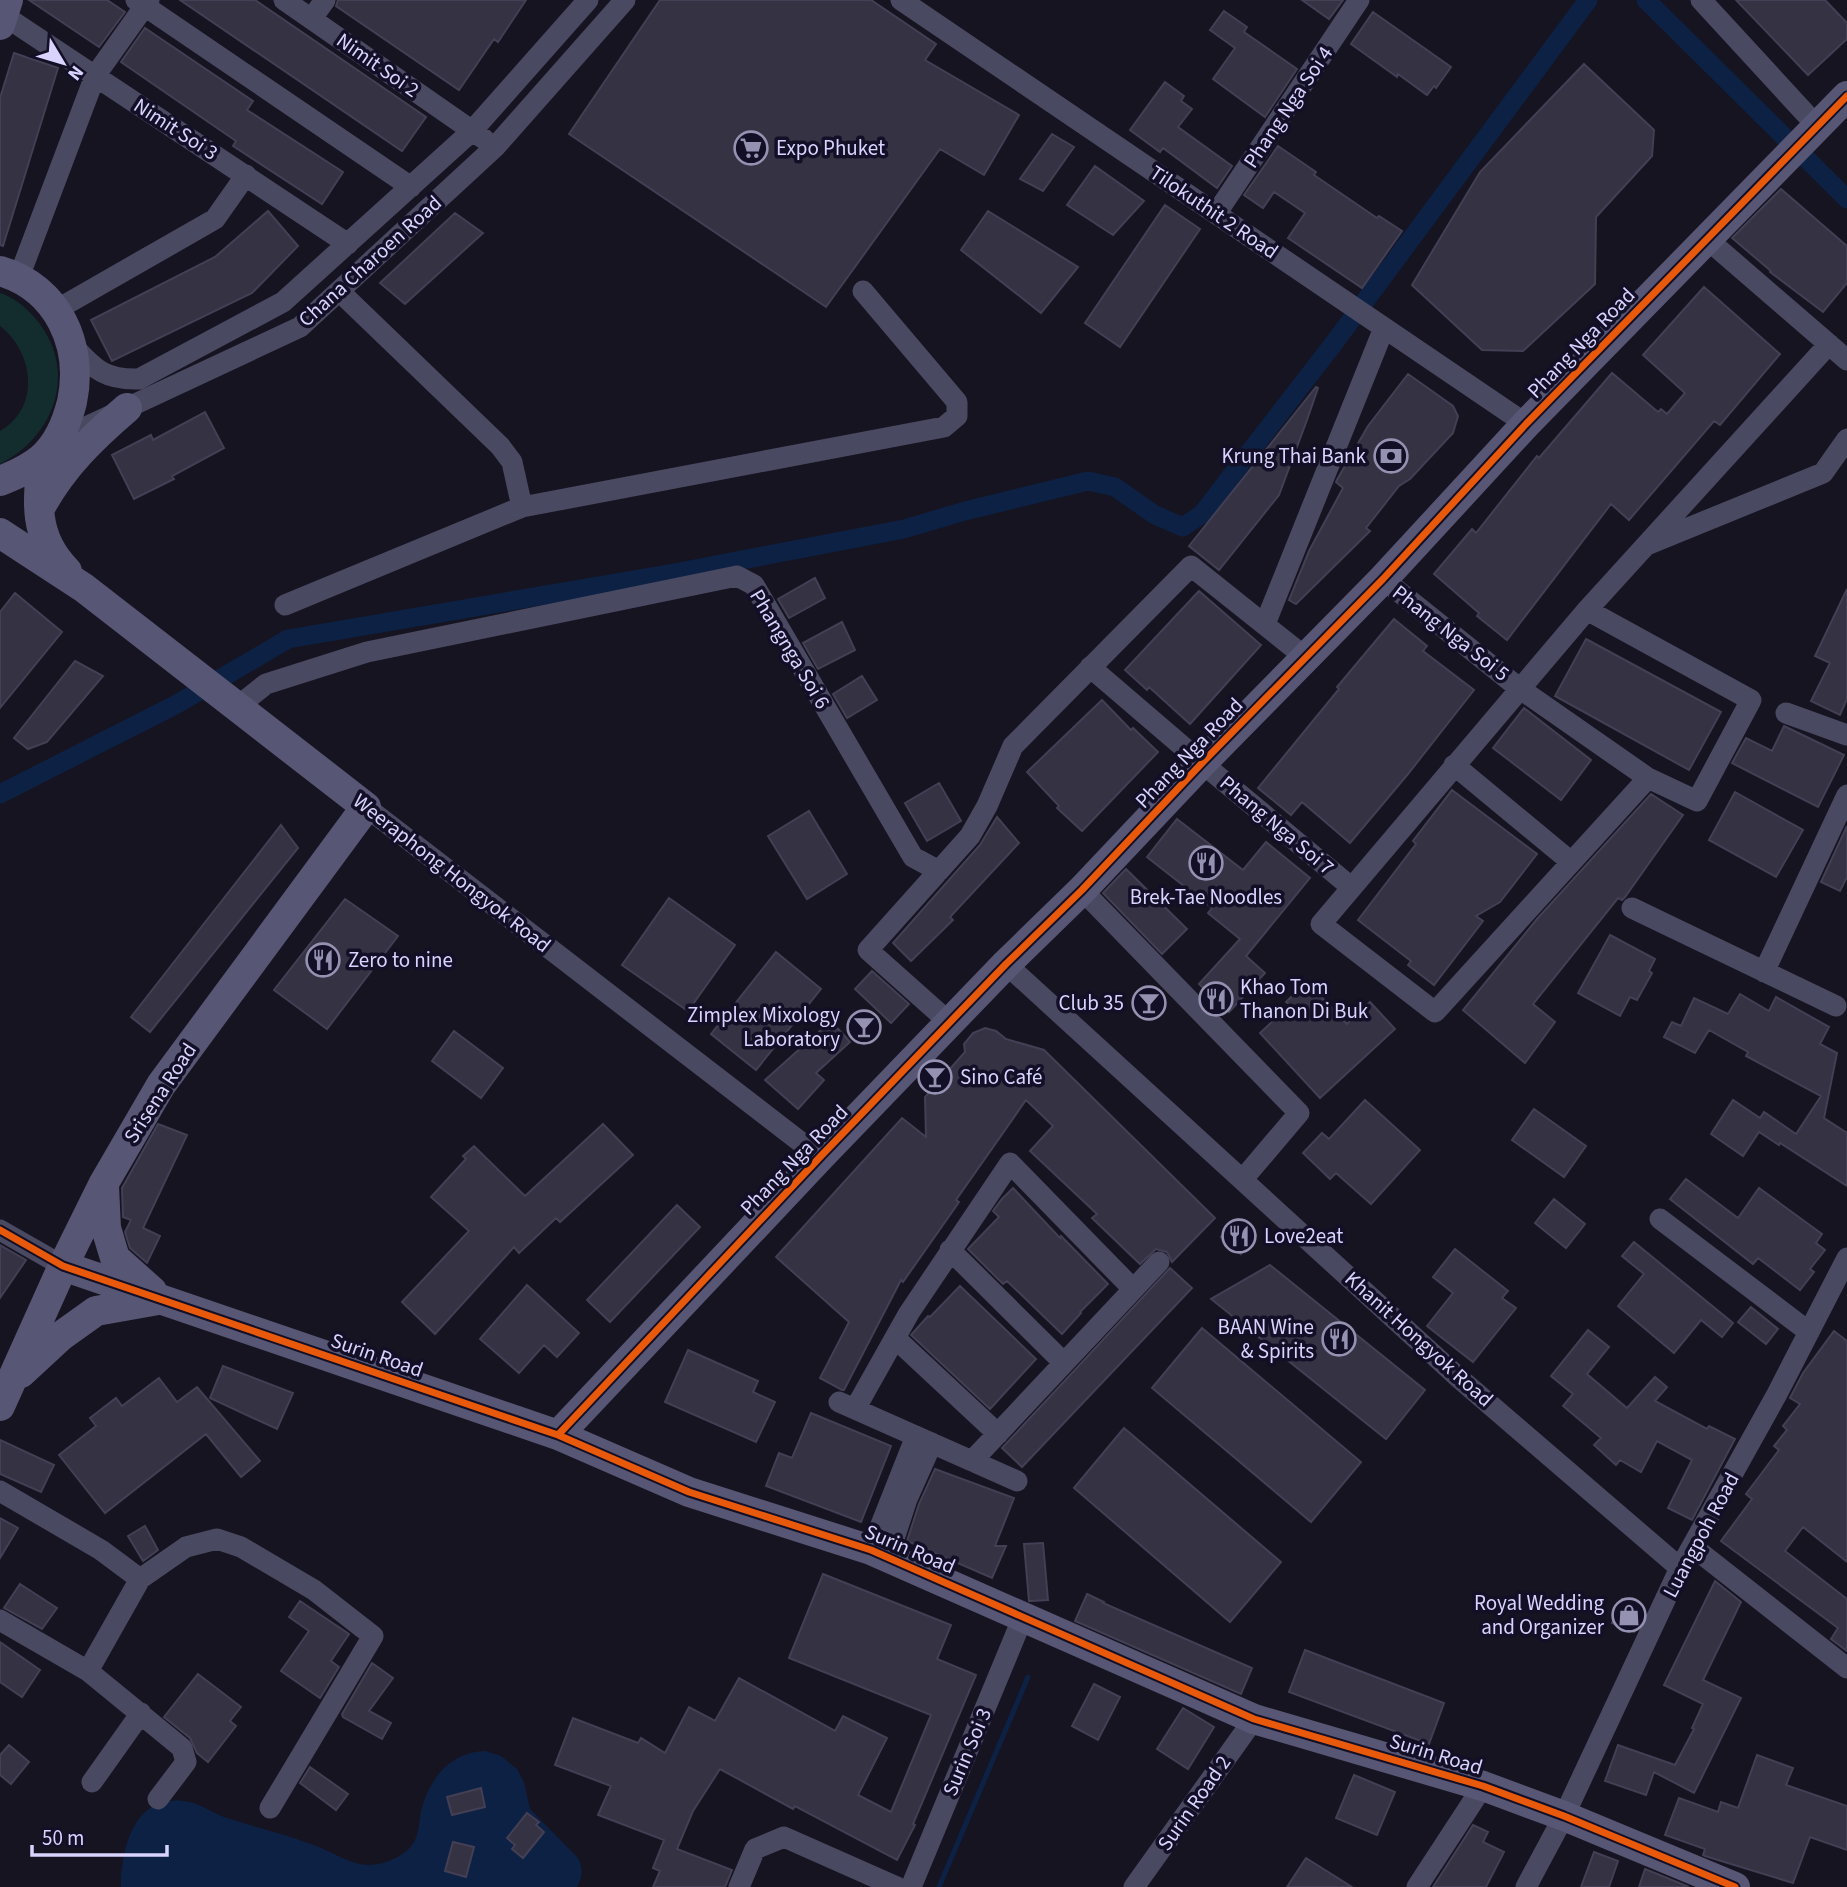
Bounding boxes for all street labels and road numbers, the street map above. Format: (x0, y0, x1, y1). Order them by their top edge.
street label: Nimit Soi 2 (330, 25, 426, 105)
street label: Phang Nga Soi 4 (1236, 40, 1340, 174)
street label: Nimit Soi 3 (128, 91, 224, 167)
street label: Tilokuthit 2 Road (1144, 158, 1284, 266)
street label: Chana Charoen Road (292, 188, 448, 334)
street label: Phang Nga Road (1520, 281, 1642, 405)
street label: Phang Nga Soi 5 (1386, 578, 1516, 688)
street label: Phangnga Soi 6 (742, 583, 838, 715)
street label: Phang Nga Road (1128, 691, 1250, 815)
street label: Phang Nga Soi 7 (1213, 768, 1341, 882)
street label: Weeraphong Hongyok Road (347, 786, 557, 960)
street label: Srisena Road (116, 1037, 204, 1149)
street label: Phang Nga Road (733, 1098, 855, 1222)
street label: Khanit Hongyok Road (1338, 1264, 1500, 1414)
street label: Surin Road (327, 1325, 427, 1385)
street label: Luangpoh Road (1655, 1467, 1747, 1603)
street label: Surin Road (860, 1516, 960, 1582)
street label: Surin Soi 3 (935, 1703, 999, 1801)
street label: Surin Road (1386, 1726, 1486, 1782)
street label: Surin Road 2 (1150, 1749, 1238, 1857)

